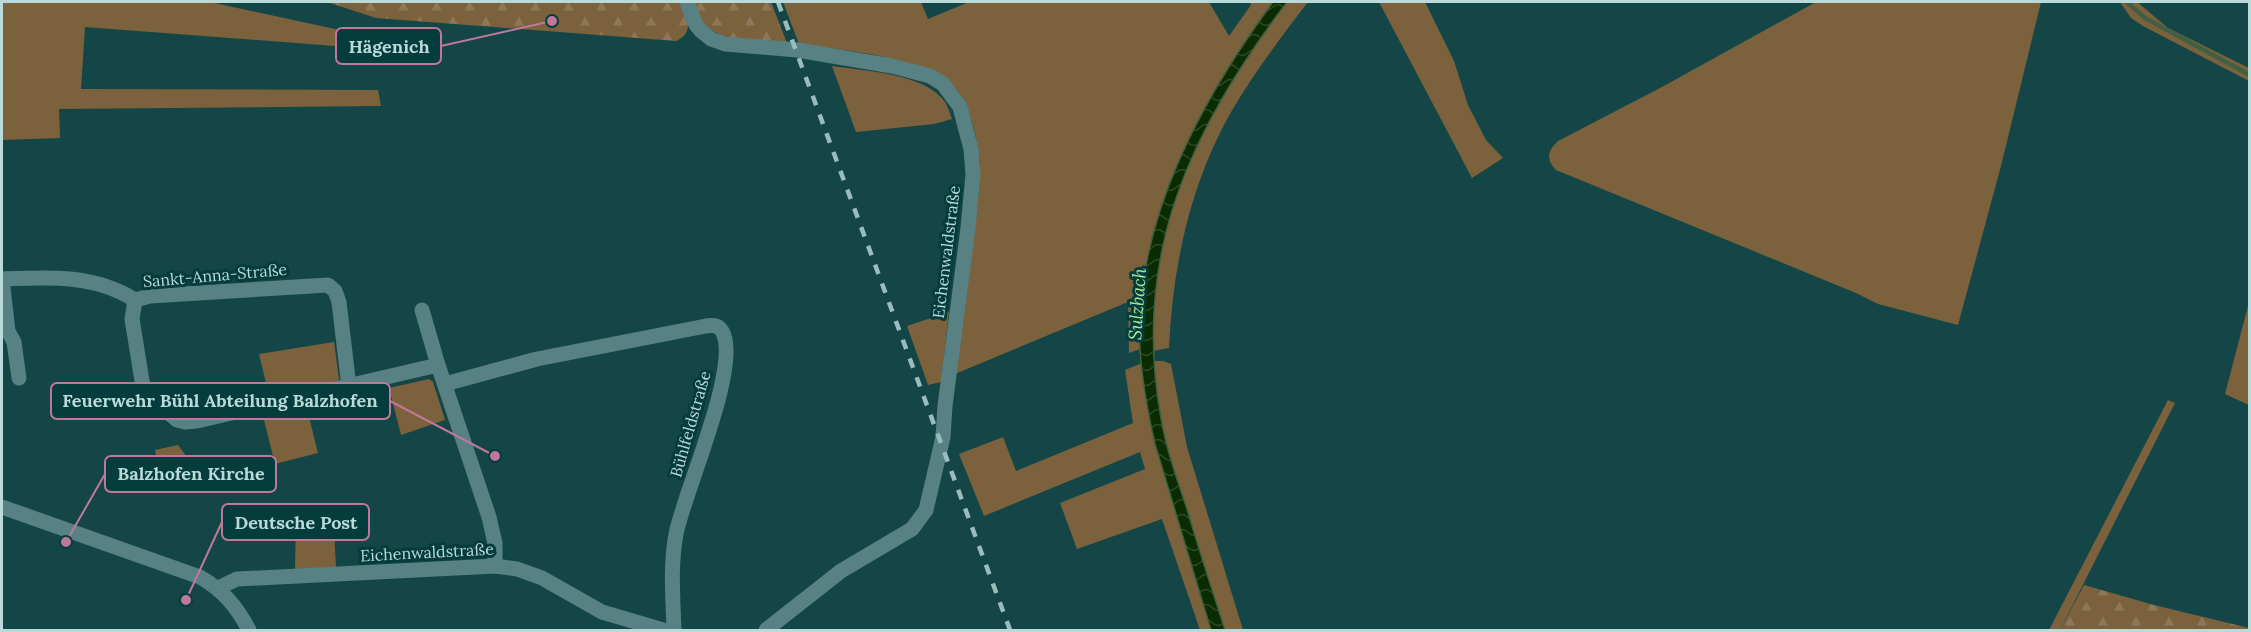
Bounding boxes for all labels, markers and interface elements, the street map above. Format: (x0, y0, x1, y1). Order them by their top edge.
callout: Hägenich (336, 28, 441, 64)
text: Hägenich (348, 35, 430, 58)
street label: Eichenwaldstraße (928, 184, 964, 320)
street label: Sankt-Anna-Straße (142, 259, 288, 291)
water label: Sulzbach (1123, 266, 1151, 341)
street label: Bühlfeldstraße (665, 368, 715, 479)
callout: Feuerwehr Bühl Abteilung Balzhofen (51, 383, 390, 419)
text: Feuerwehr Bühl Abteilung Balzhofen (62, 389, 378, 412)
callout: Balzhofen Kirche (105, 456, 276, 492)
text: Balzhofen Kirche (117, 462, 265, 485)
callout: Deutsche Post (222, 504, 369, 540)
text: Deutsche Post (234, 511, 358, 534)
street label: Eichenwaldstraße (360, 538, 495, 565)

